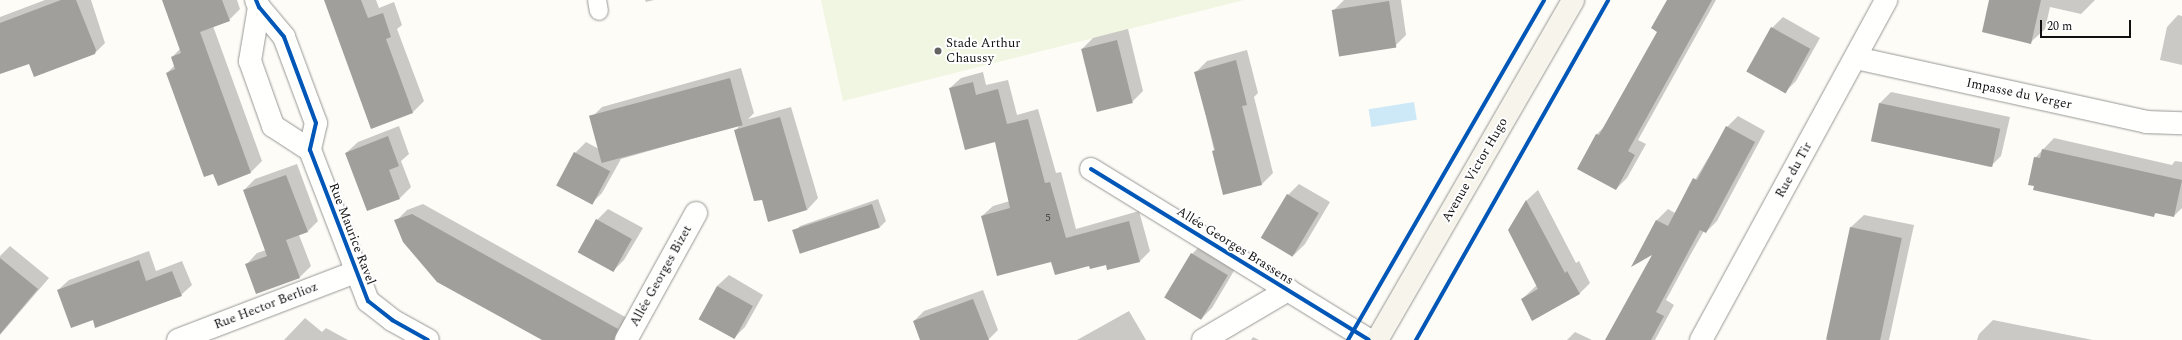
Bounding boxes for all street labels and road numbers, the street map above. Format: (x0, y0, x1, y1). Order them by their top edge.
street label: Impasse du Verger (1965, 75, 2073, 113)
street label: Avenue Victor Hugo (1439, 115, 1511, 225)
street label: Rue du Tir (1772, 139, 1816, 201)
street label: Rue Maurice Ravel (325, 181, 379, 287)
street label: Allée Georges Brassens (1174, 204, 1296, 288)
street label: Allée Georges Bizet (627, 223, 695, 329)
street label: Rue Hector Berlioz (212, 279, 320, 333)

